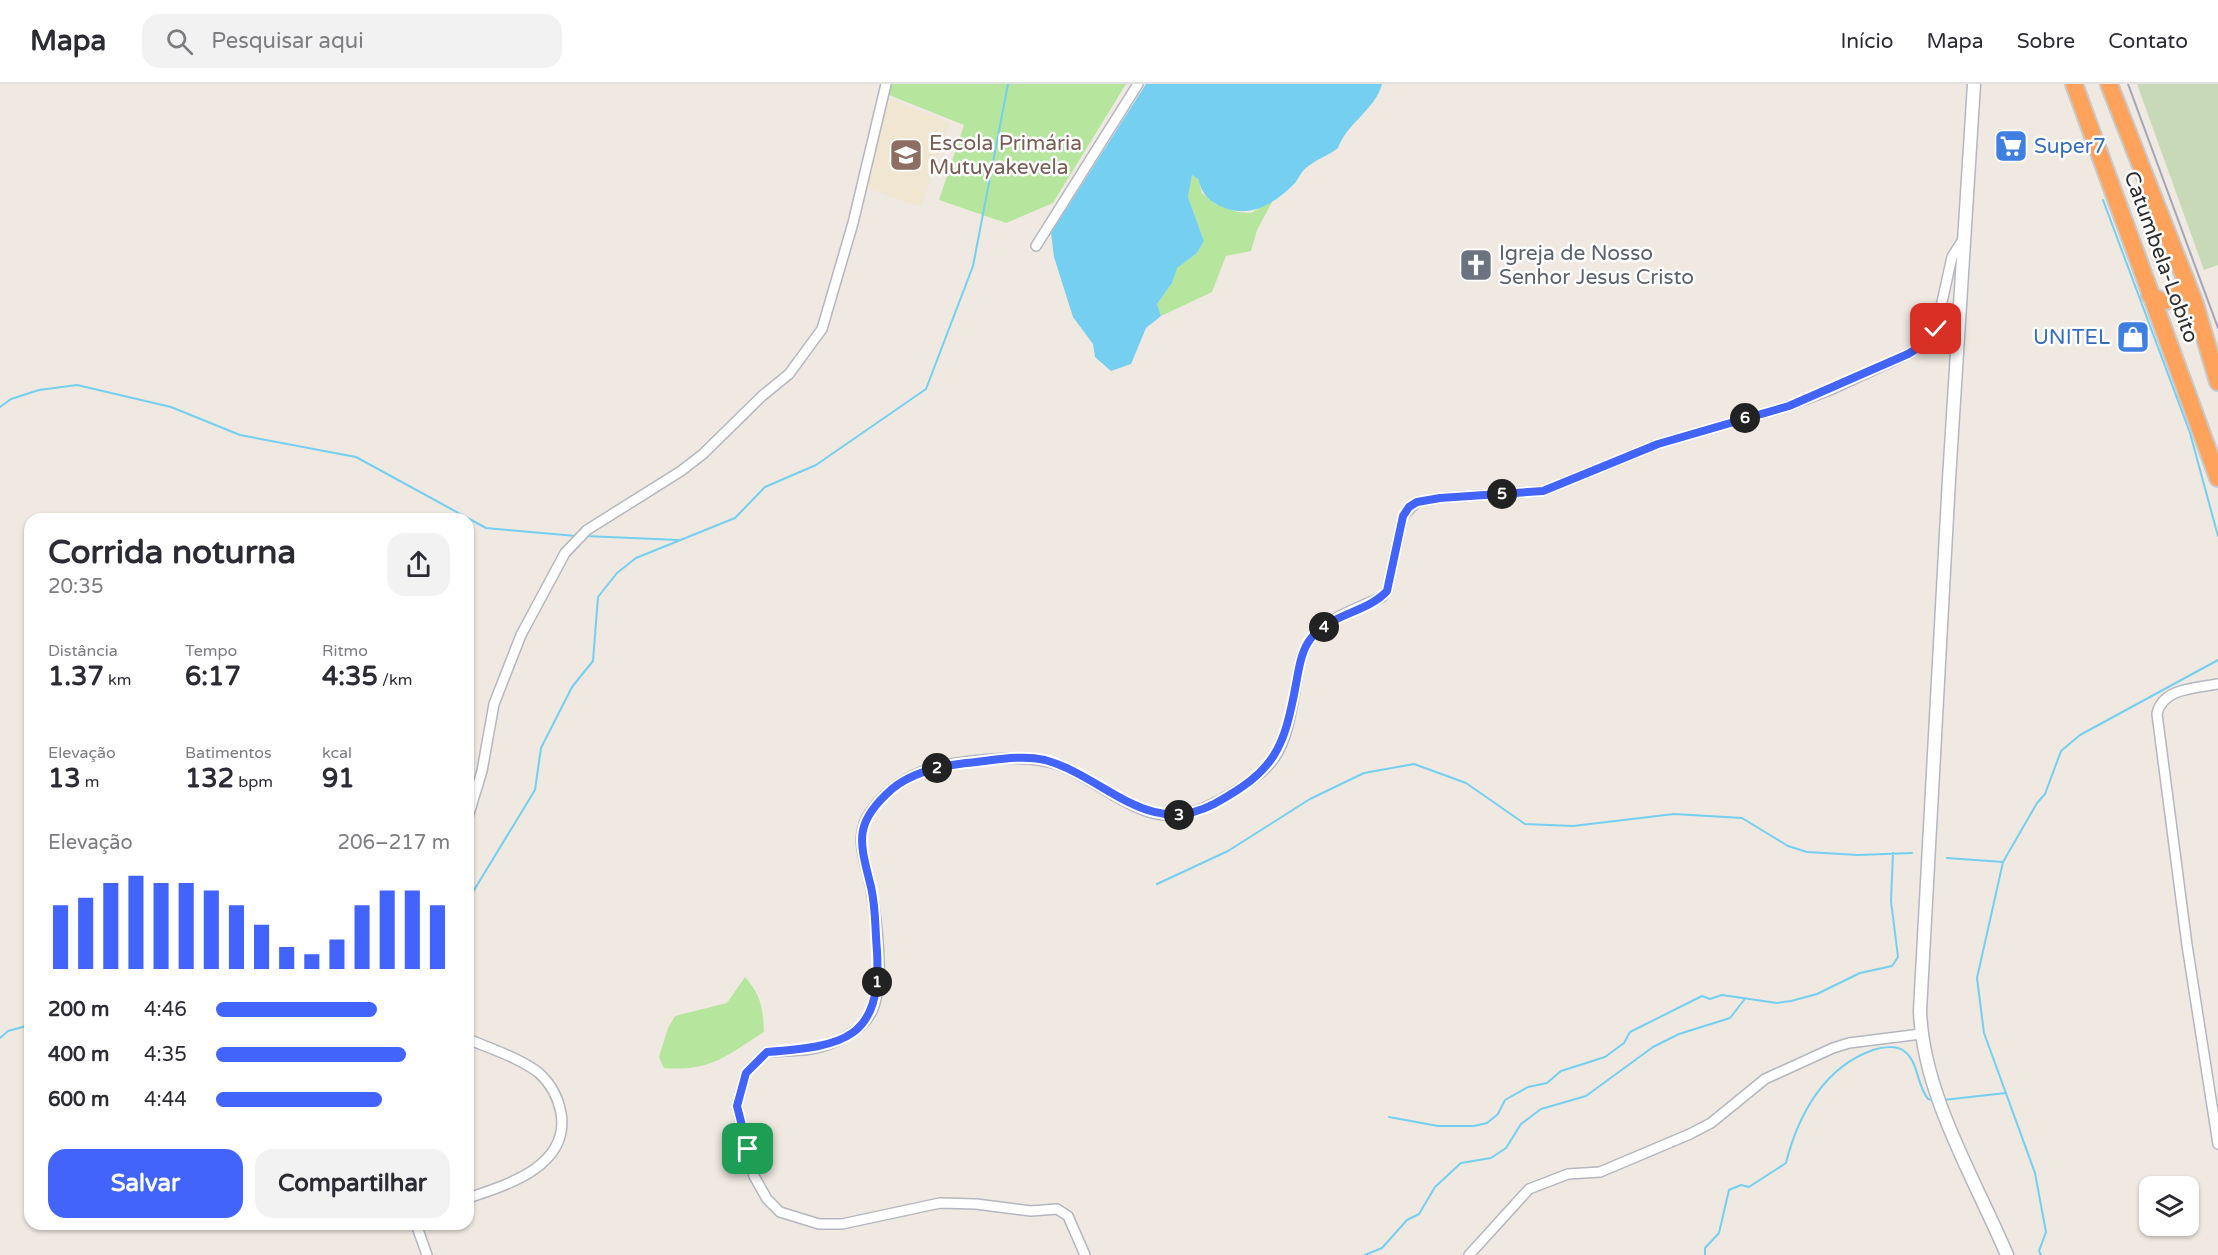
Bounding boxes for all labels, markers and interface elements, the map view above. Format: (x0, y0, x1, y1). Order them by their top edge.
search box (142, 14, 562, 68)
text: Mapa (30, 24, 106, 58)
icon: search (163, 25, 196, 58)
text: Pesquisar aqui (211, 28, 364, 54)
text: Início (1841, 29, 1893, 54)
text: Mapa (1926, 29, 1984, 54)
text: Sobre (2017, 29, 2075, 54)
text: Contato (2108, 29, 2188, 54)
supermarket icon: Super7 (1993, 128, 2029, 164)
place label: Escola Primária Mutuyakevela (929, 131, 1082, 180)
place label: Super7 (2034, 134, 2106, 159)
school or university icon: Escola Primária Mutuyakevela (888, 137, 924, 173)
street label: Catumbela-Lobito (2118, 168, 2204, 346)
place label: Igreja de Nosso Senhor Jesus Cristo (1499, 241, 1694, 290)
church icon: Igreja de Nosso Senhor Jesus Cristo (1458, 247, 1494, 283)
pin (1910, 303, 1961, 354)
icon: check (1919, 312, 1952, 345)
shop icon: UNITEL (2115, 319, 2151, 355)
place label: UNITEL (2033, 325, 2110, 350)
pin: 6 (1730, 403, 1760, 433)
text: 6 (1740, 408, 1750, 428)
pin: 5 (1487, 479, 1517, 509)
text: 5 (1497, 484, 1507, 504)
text: Corrida noturna (48, 533, 296, 572)
button: share (387, 533, 450, 596)
text: 20:35 (48, 575, 103, 599)
pin: 4 (1309, 612, 1339, 642)
text: 4 (1319, 617, 1329, 637)
text: Distância (48, 641, 118, 661)
text: Tempo (185, 641, 237, 661)
text: Ritmo (322, 641, 368, 661)
text: 1.37 (48, 661, 104, 692)
text: 6:17 (185, 661, 241, 692)
text: 4:35 (322, 661, 378, 692)
text: km (104, 670, 131, 690)
text: /km (378, 670, 412, 690)
text: Elevação (48, 743, 116, 763)
text: Batimentos (185, 743, 272, 763)
text: kcal (322, 743, 352, 763)
pin: 2 (922, 753, 952, 783)
text: 2 (932, 758, 942, 778)
text: 13 (48, 763, 81, 794)
text: 132 (185, 763, 234, 794)
text: 91 (322, 763, 355, 794)
text: m (81, 772, 100, 792)
text: bpm (234, 772, 273, 792)
pin: 3 (1164, 800, 1194, 830)
text: 3 (1174, 805, 1184, 825)
text: Elevação (48, 831, 133, 855)
text: 206–217 m (337, 831, 450, 855)
pin: 1 (862, 967, 892, 997)
text: 1 (872, 972, 882, 992)
text: 200 m (48, 998, 109, 1022)
text: 4:46 (144, 998, 187, 1022)
text: 400 m (48, 1043, 109, 1067)
text: 4:35 (144, 1043, 187, 1067)
text: 600 m (48, 1088, 109, 1112)
text: 4:44 (144, 1088, 187, 1112)
pin (722, 1123, 773, 1174)
icon: arrive (731, 1132, 764, 1165)
button: Salvar (48, 1149, 243, 1218)
button: Compartilhar (255, 1149, 450, 1218)
map controls (2139, 1176, 2199, 1236)
button: layers (2139, 1176, 2199, 1236)

